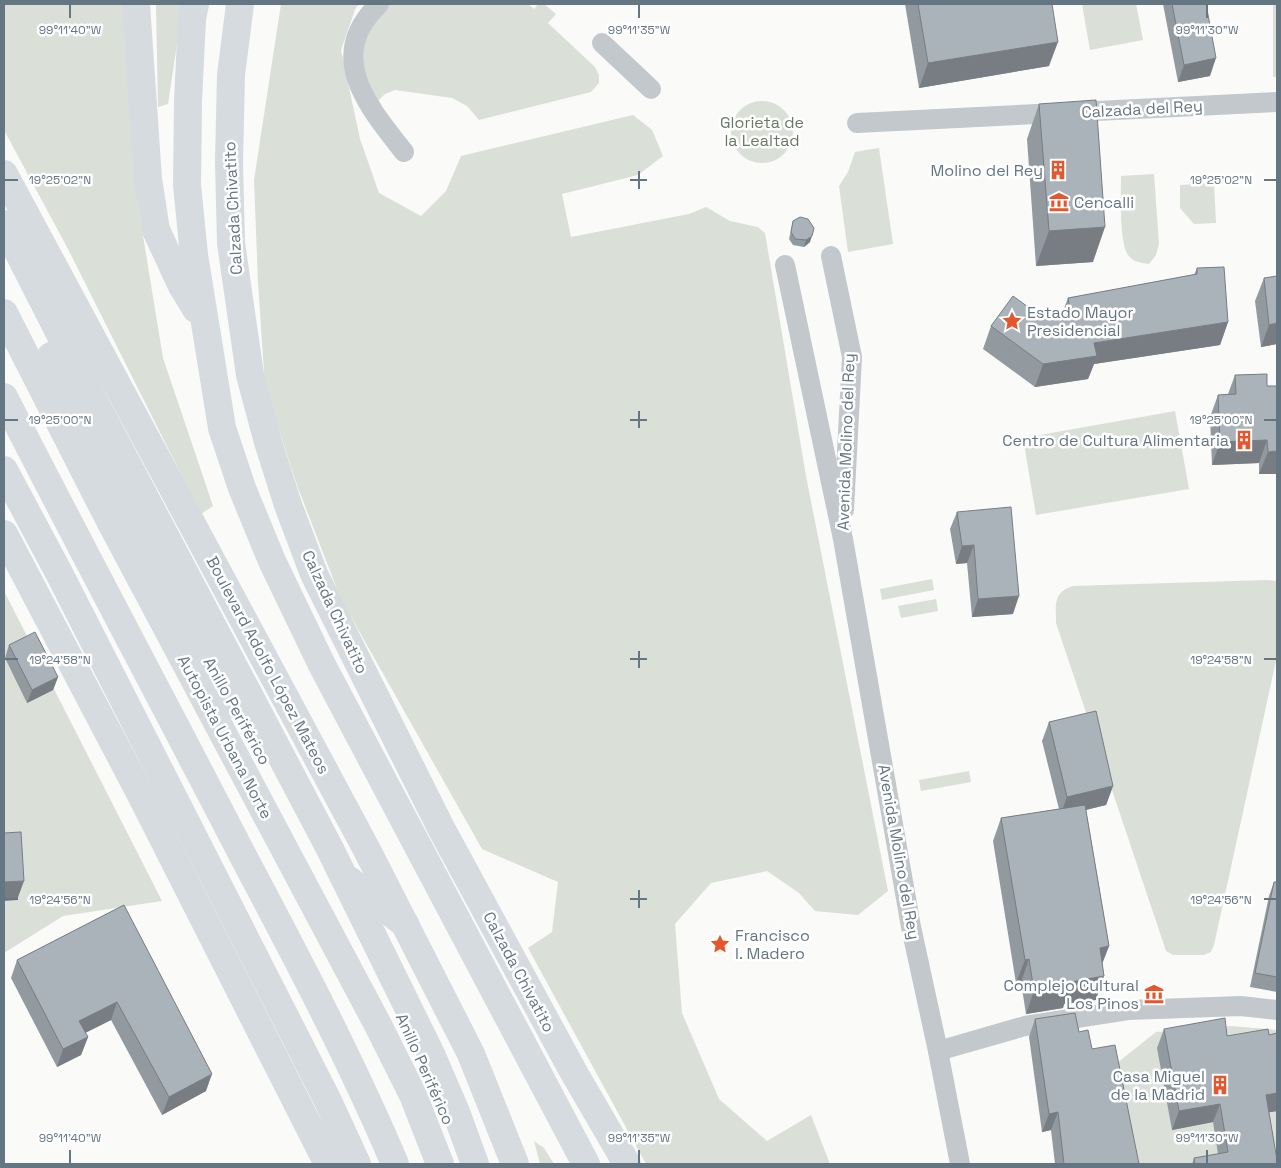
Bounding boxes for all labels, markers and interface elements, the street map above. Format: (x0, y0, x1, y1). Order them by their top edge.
text: 99°11'40"W (39, 22, 102, 38)
text: 99°11'35"W (608, 22, 671, 38)
text: 99°11'30"W (1176, 22, 1239, 38)
street label: Calzada del Rey (1081, 95, 1203, 123)
park label: Glorieta de la Lealtad (720, 112, 804, 151)
street label: Calzada Chivatito (219, 141, 247, 275)
building icon: Molino del Rey (1047, 159, 1069, 181)
place label: Molino del Rey (930, 160, 1043, 181)
text: 19°25'02"N (29, 172, 91, 188)
text: 19°25'02"N (1190, 172, 1252, 188)
museum icon: Cencalli (1048, 191, 1070, 213)
place label: Cencalli (1074, 192, 1134, 213)
place label: Estado Mayor Presidencial (1027, 302, 1133, 341)
place icon: Estado Mayor Presidencial (1001, 310, 1023, 332)
street label: Avenida Molino del Rey (832, 353, 860, 531)
text: 19°25'00"N (29, 412, 91, 428)
text: 19°25'00"N (1190, 412, 1252, 428)
building icon: Centro de Cultura Alimentaria (1233, 429, 1255, 451)
place label: Centro de Cultura Alimentaria (1002, 430, 1229, 451)
street label: Calzada Chivatito (297, 547, 373, 677)
street label: Boulevard Adolfo López Mateos (202, 553, 334, 777)
text: 19°24'58"N (29, 652, 91, 668)
street label: Autopista Urbana Norte (173, 652, 277, 822)
text: 19°24'58"N (1190, 652, 1252, 668)
street label: Anillo Periférico (199, 653, 275, 769)
street label: Avenida Molino del Rey (873, 763, 925, 941)
text: 19°24'56"N (29, 892, 91, 908)
text: 19°24'56"N (1190, 892, 1252, 908)
street label: Calzada Chivatito (478, 908, 560, 1036)
place label: Francisco I. Madero (735, 925, 810, 964)
place icon: Francisco I. Madero (709, 933, 731, 955)
place label: Complejo Cultural Los Pinos (1003, 975, 1139, 1014)
museum icon: Complejo Cultural Los Pinos (1143, 983, 1165, 1005)
street label: Anillo Periférico (391, 1010, 459, 1128)
place label: Casa Miguel de la Madrid (1110, 1066, 1205, 1105)
building icon: Casa Miguel de la Madrid (1209, 1074, 1231, 1096)
text: 99°11'40"W (39, 1130, 102, 1146)
text: 99°11'35"W (608, 1130, 671, 1146)
text: 99°11'30"W (1176, 1130, 1239, 1146)

